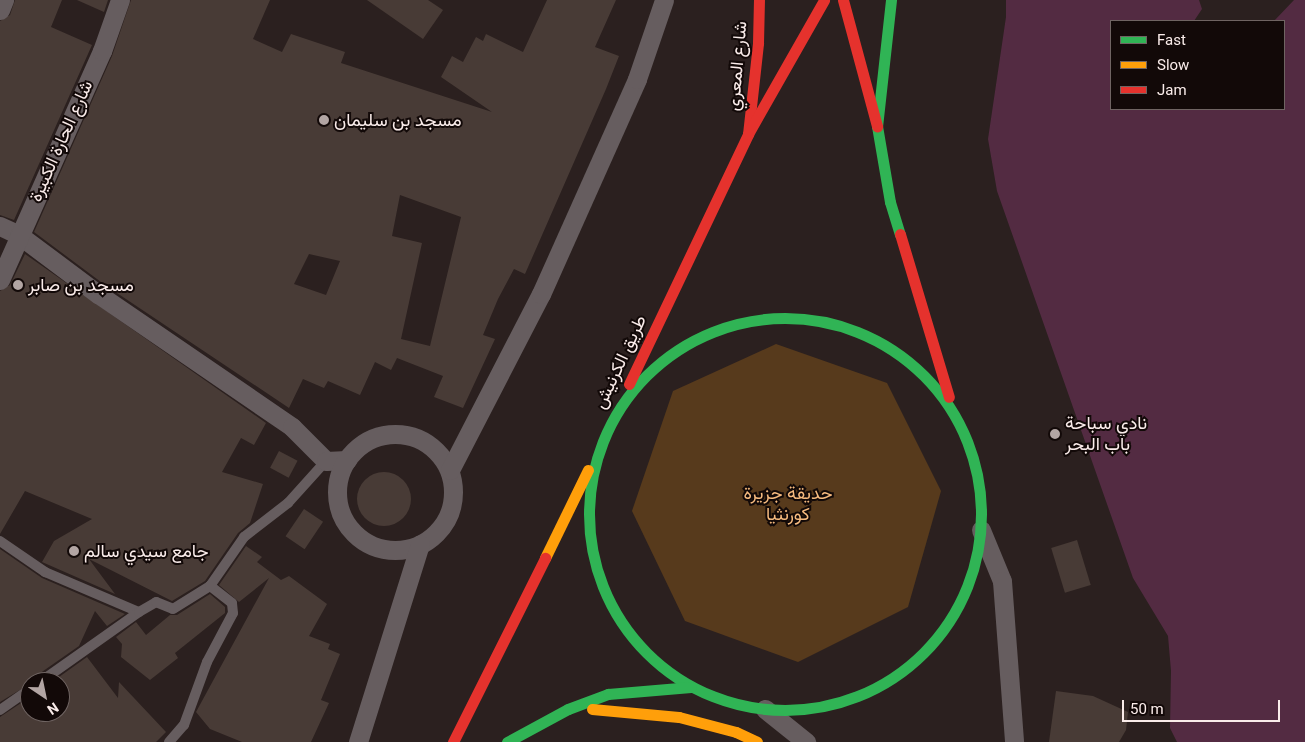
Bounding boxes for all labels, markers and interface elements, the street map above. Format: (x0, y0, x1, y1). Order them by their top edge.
street label: شارع المعري (722, 20, 752, 112)
legend (1110, 20, 1285, 110)
text: Fast (1157, 31, 1186, 49)
text: Slow (1157, 56, 1189, 74)
street label: شارع الحارة الكبيرة (25, 77, 97, 205)
text: Jam (1157, 81, 1187, 99)
place label: مسجد بن سليمان (334, 109, 462, 131)
marker: مسجد بن سليمان (318, 114, 330, 126)
place label: مسجد بن صابر (28, 274, 134, 296)
marker: مسجد بن صابر (12, 279, 24, 291)
street label: طريق الكرنيش (589, 312, 651, 412)
place label: نادي سباحة باب البحر (1065, 413, 1147, 456)
marker: نادي سباحة باب البحر (1049, 428, 1061, 440)
park label: حديقة جزيرة كورنثيا (743, 483, 833, 526)
place label: جامع سيدي سالم (84, 540, 209, 562)
marker: جامع سيدي سالم (68, 545, 80, 557)
north arrow (20, 672, 70, 722)
scale bar (1125, 690, 1282, 722)
text: N (44, 699, 61, 718)
text: 50 m (1130, 700, 1164, 718)

